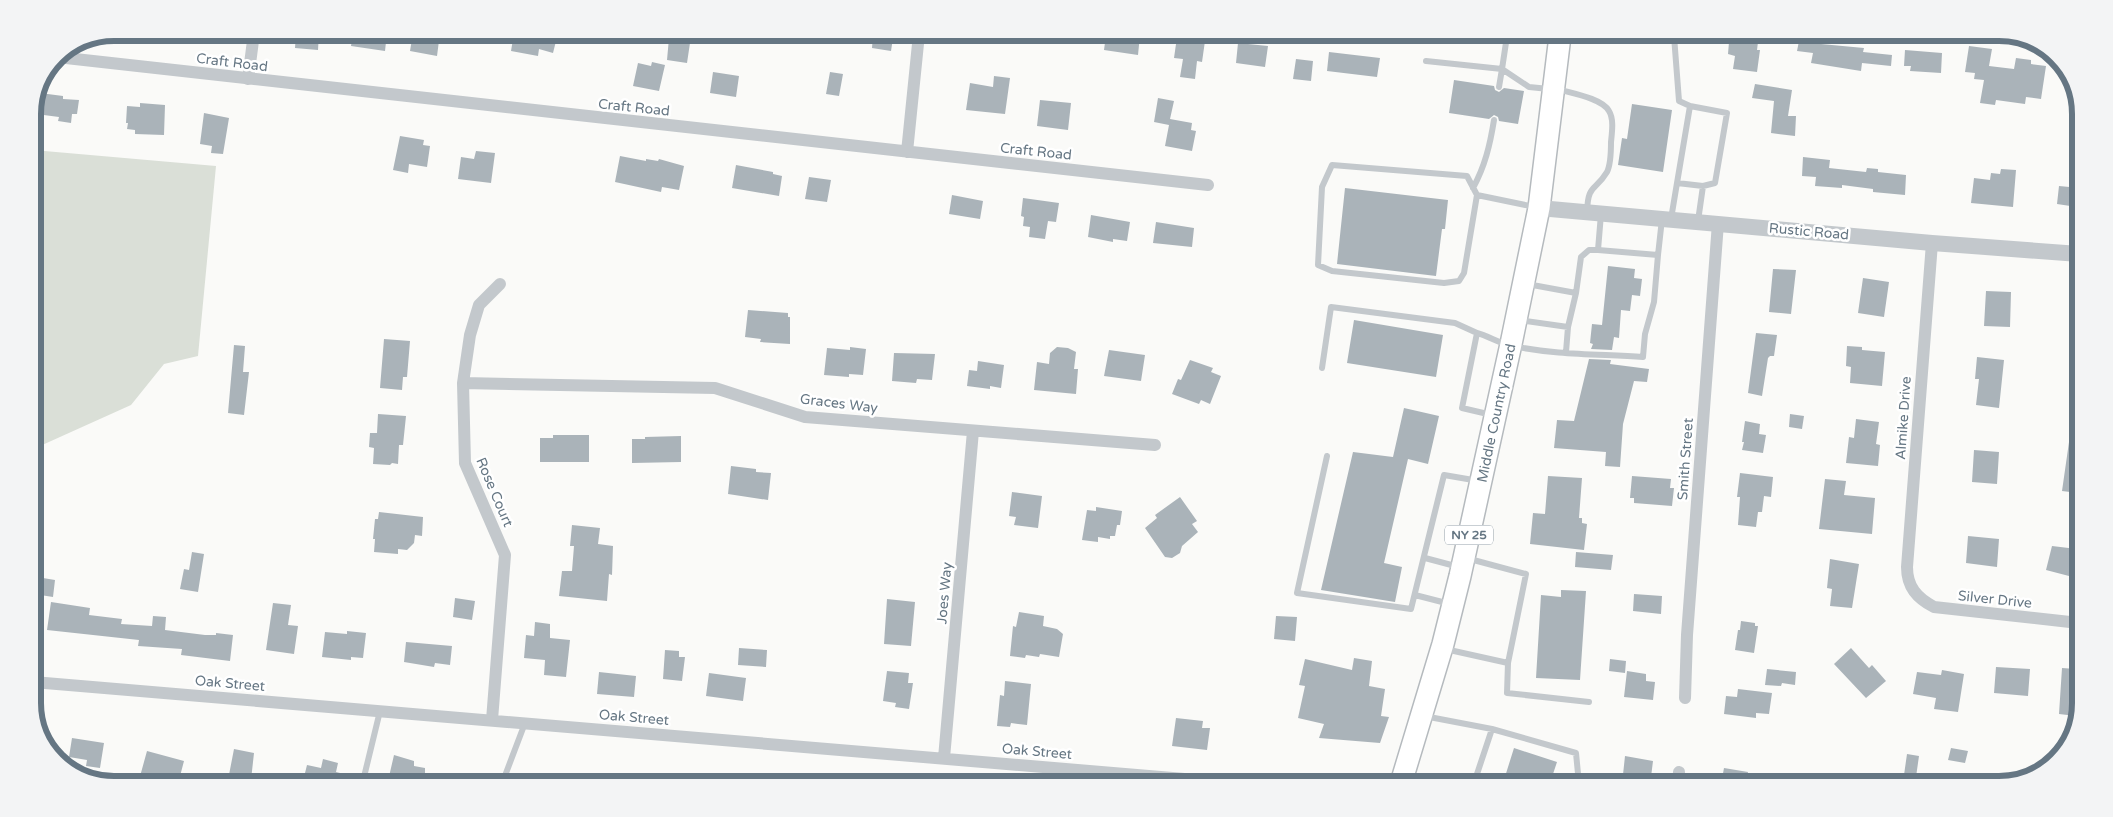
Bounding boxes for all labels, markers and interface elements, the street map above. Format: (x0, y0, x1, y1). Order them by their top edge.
street label: Craft Road (195, 50, 269, 75)
street label: Craft Road (597, 95, 671, 120)
street label: Craft Road (999, 139, 1073, 164)
street label: Rustic Road (1768, 220, 1850, 243)
street label: Middle Country Road (1473, 342, 1520, 484)
street label: Almike Drive (1892, 376, 1915, 460)
street label: Graces Way (799, 390, 879, 417)
street label: Smith Street (1674, 417, 1697, 501)
street label: Rose Court (472, 455, 517, 530)
road number: NY 25 (1445, 526, 1493, 544)
street label: Joes Way (933, 561, 956, 625)
street label: Silver Drive (1957, 587, 2033, 612)
street label: Oak Street (194, 672, 266, 695)
street label: Oak Street (598, 706, 670, 729)
street label: Oak Street (1001, 740, 1073, 763)

